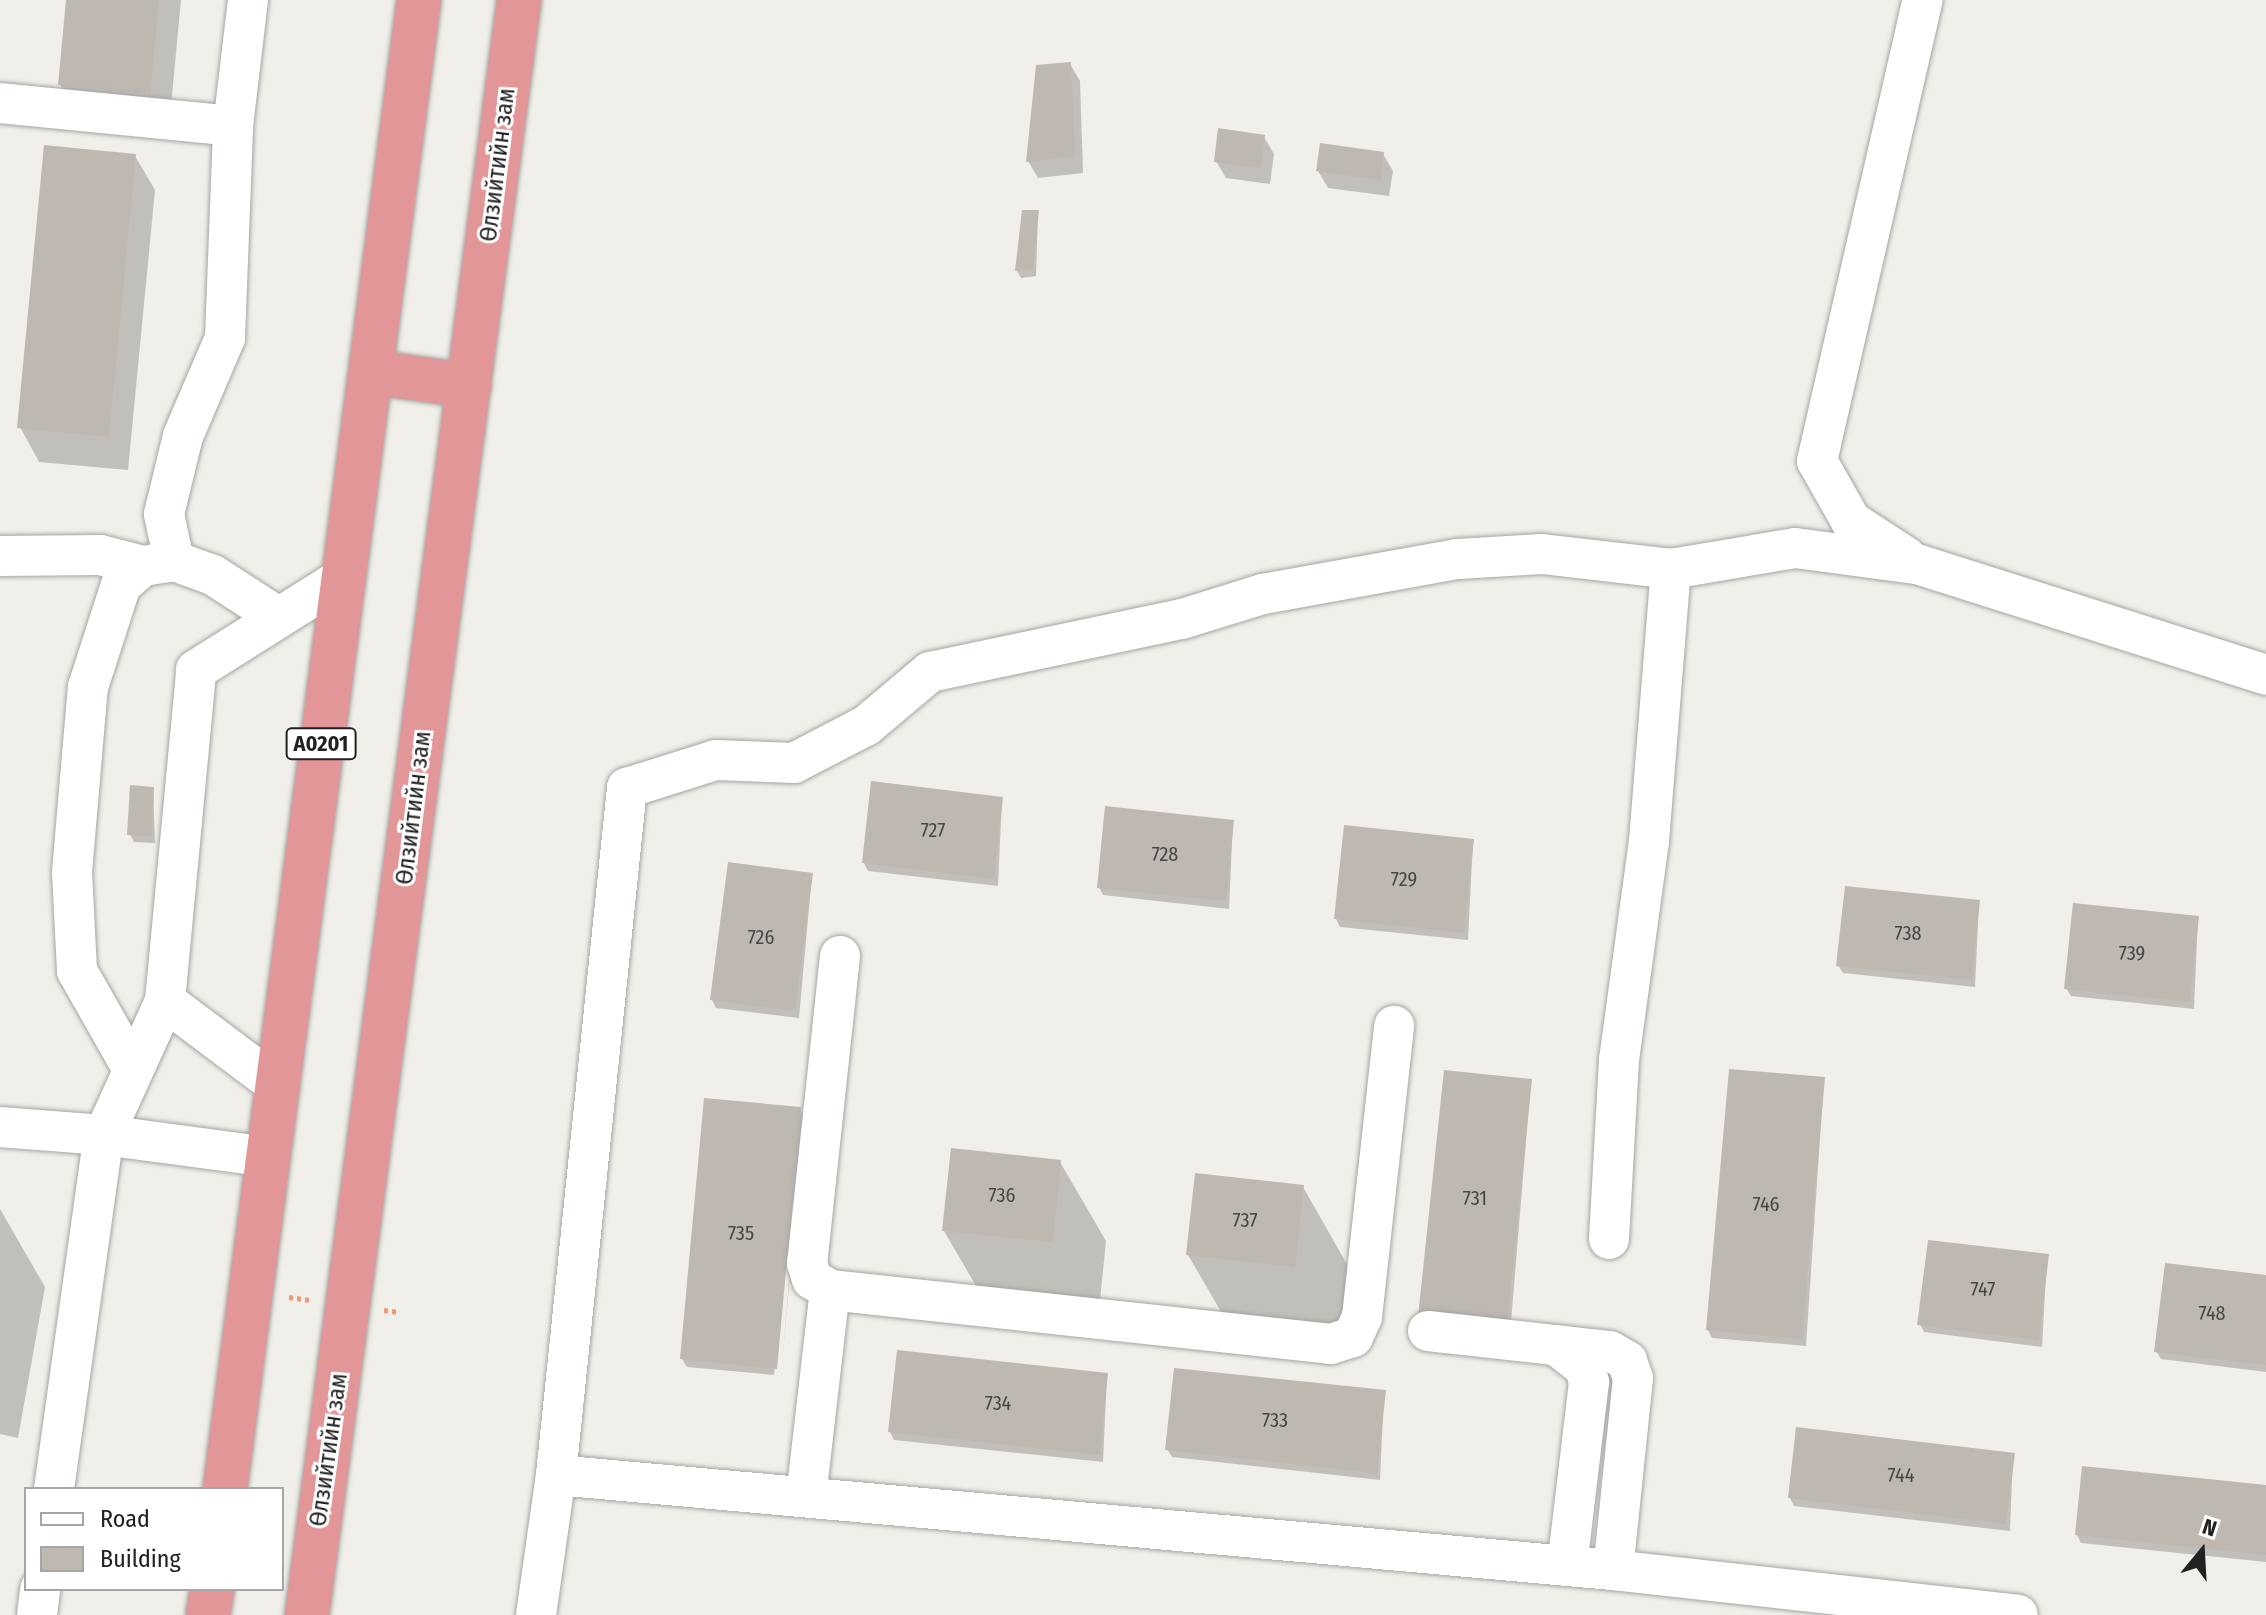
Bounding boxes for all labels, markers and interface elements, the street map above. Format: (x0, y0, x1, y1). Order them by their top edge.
street label: Өлзийтийн зам (474, 87, 522, 243)
road number: A0201 (285, 726, 357, 762)
street label: Өлзийтийн зам (390, 730, 438, 886)
house number: 727 (921, 818, 945, 842)
house number: 728 (1152, 842, 1178, 866)
house number: 729 (1391, 867, 1417, 891)
house number: 738 (1895, 921, 1921, 945)
house number: 726 (748, 925, 774, 949)
house number: 739 (2119, 941, 2145, 965)
house number: 736 (989, 1183, 1015, 1207)
house number: 731 (1463, 1186, 1487, 1210)
house number: 746 (1752, 1192, 1780, 1216)
house number: 737 (1233, 1208, 1257, 1232)
house number: 735 (728, 1221, 754, 1245)
house number: 747 (1971, 1277, 1995, 1301)
house number: 748 (2198, 1301, 2226, 1325)
street label: Өлзийтийн зам (304, 1372, 354, 1528)
house number: 734 (985, 1391, 1011, 1415)
house number: 733 (1262, 1408, 1288, 1432)
house number: 744 (1888, 1463, 1914, 1487)
legend (24, 1487, 284, 1591)
text: Road (100, 1505, 150, 1533)
north arrow (2162, 1511, 2242, 1591)
text: N (2199, 1513, 2220, 1543)
text: Building (100, 1545, 181, 1573)

